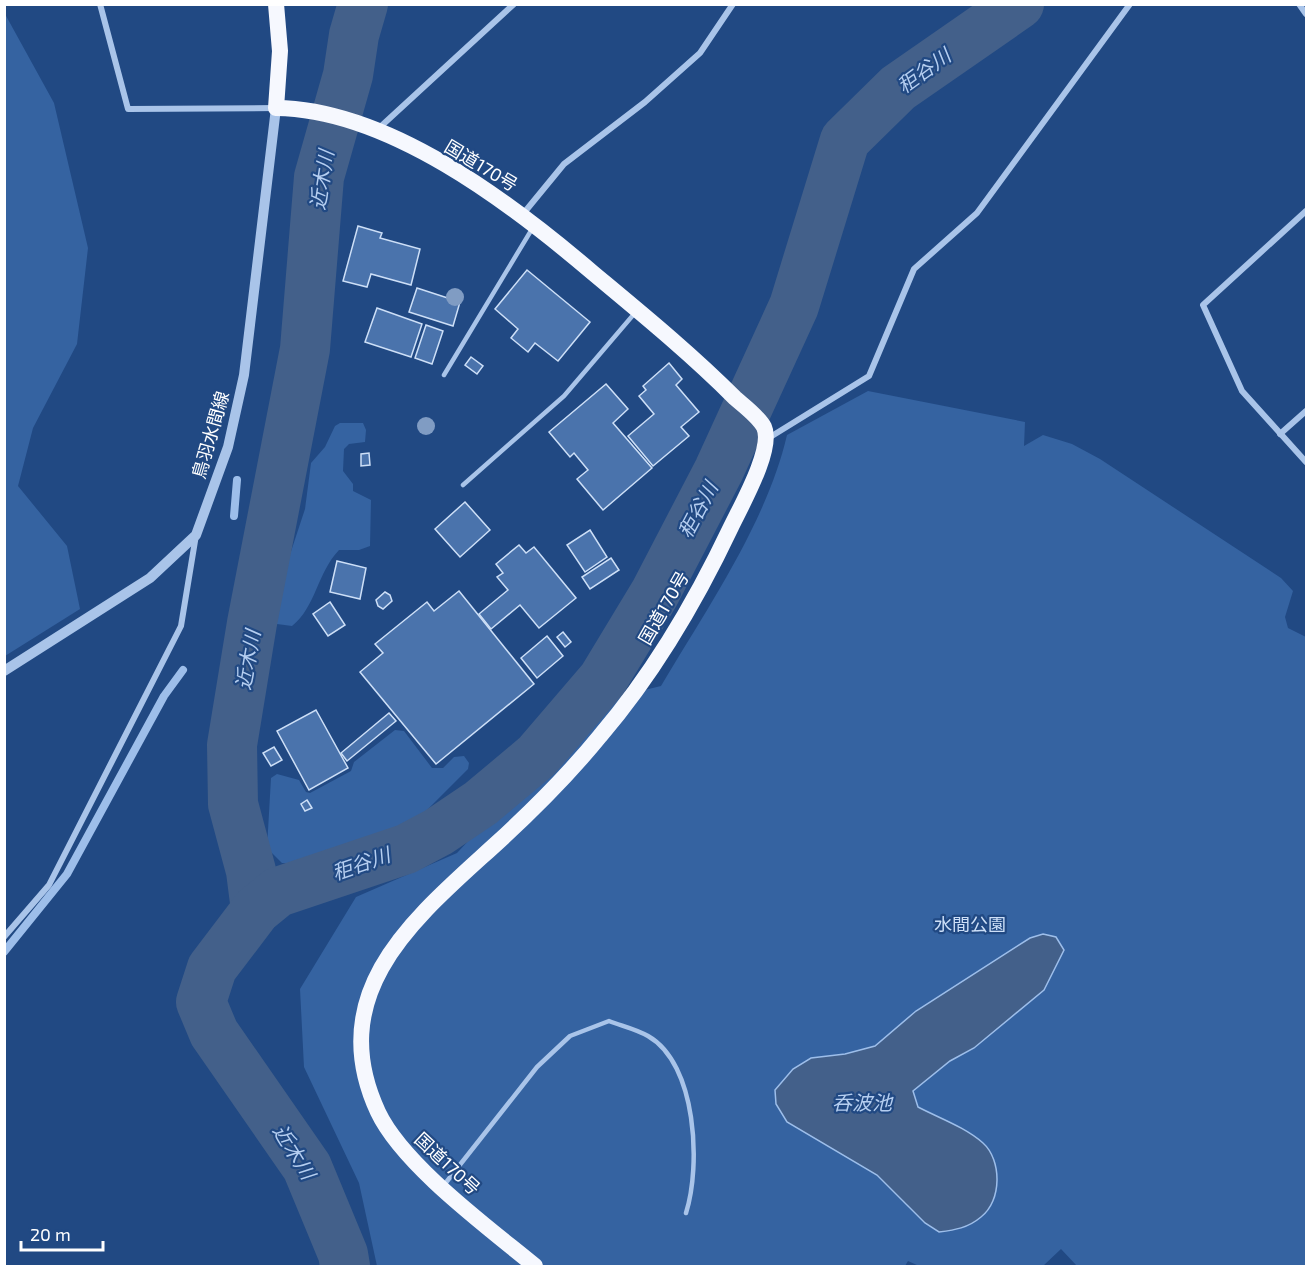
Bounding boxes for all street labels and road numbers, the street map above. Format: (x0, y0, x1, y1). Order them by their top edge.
street label: 国道170号 (441, 135, 522, 195)
street label: 鳥羽水間線 (187, 388, 233, 481)
street label: 国道170号 (633, 567, 693, 648)
street label: 国道170号 (410, 1128, 485, 1199)

